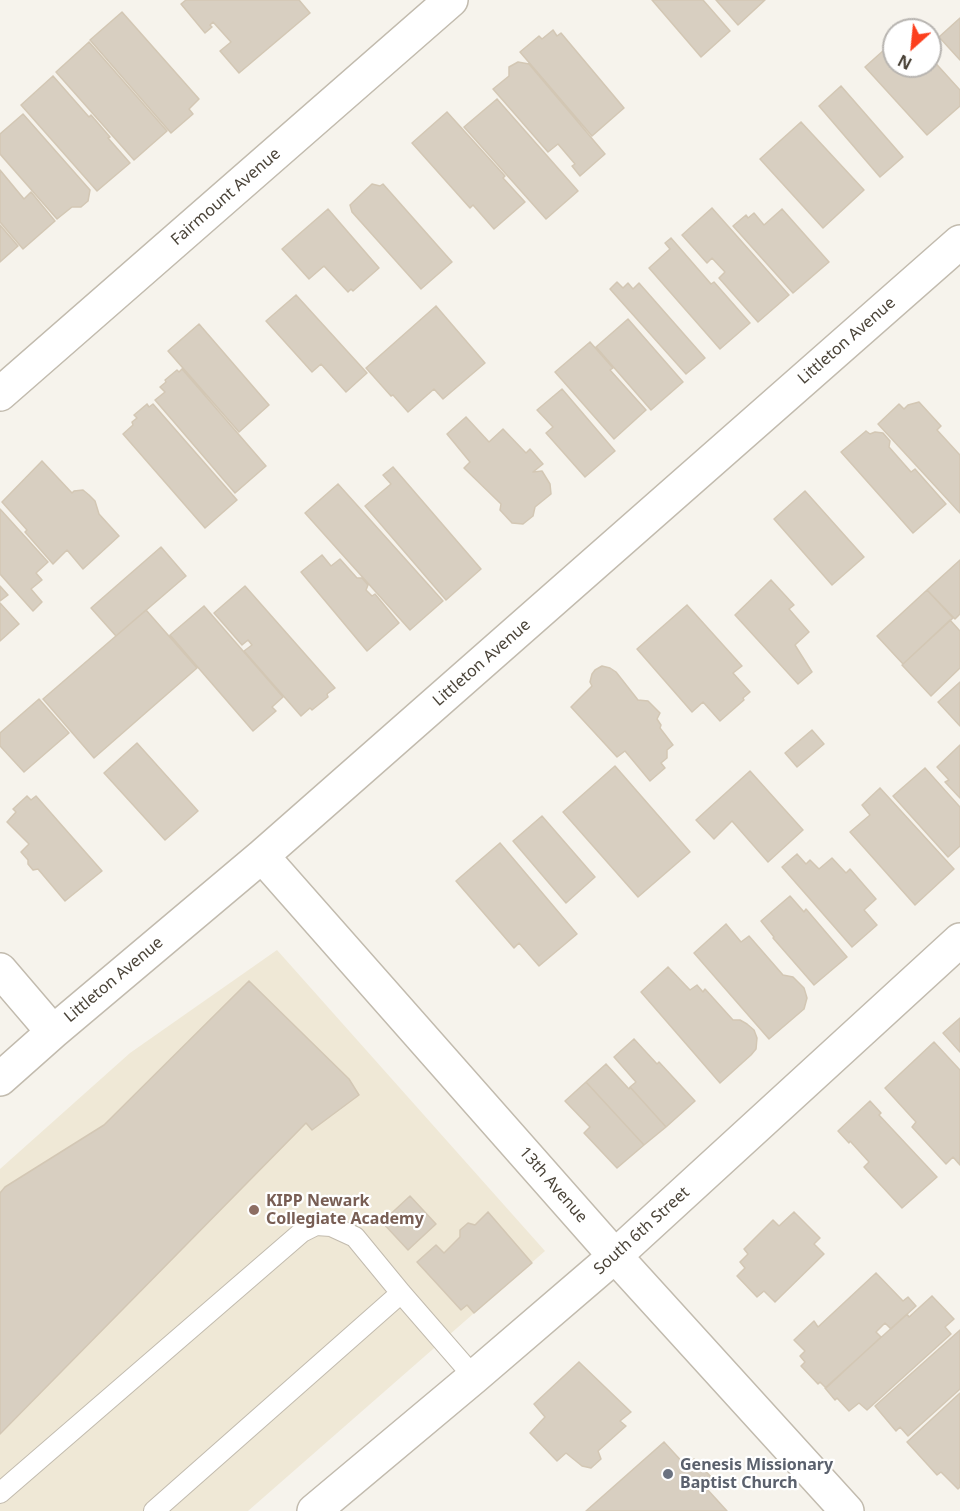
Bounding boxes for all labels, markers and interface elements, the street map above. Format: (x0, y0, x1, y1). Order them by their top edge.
north arrow (882, 18, 942, 78)
text: N (894, 50, 916, 75)
street label: Fairmount Avenue (167, 144, 285, 250)
street label: Littleton Avenue (794, 293, 900, 389)
street label: Littleton Avenue (429, 615, 535, 711)
street label: Littleton Avenue (61, 933, 167, 1027)
street label: 13th Avenue (515, 1143, 591, 1227)
street label: South 6th Street (590, 1183, 694, 1279)
place label: KIPP Newark Collegiate Academy (266, 1191, 424, 1229)
marker: KIPP Newark Collegiate Academy (247, 1203, 261, 1217)
place label: Genesis Missionary Baptist Church (680, 1455, 833, 1493)
marker: Genesis Missionary Baptist Church (661, 1467, 675, 1481)

